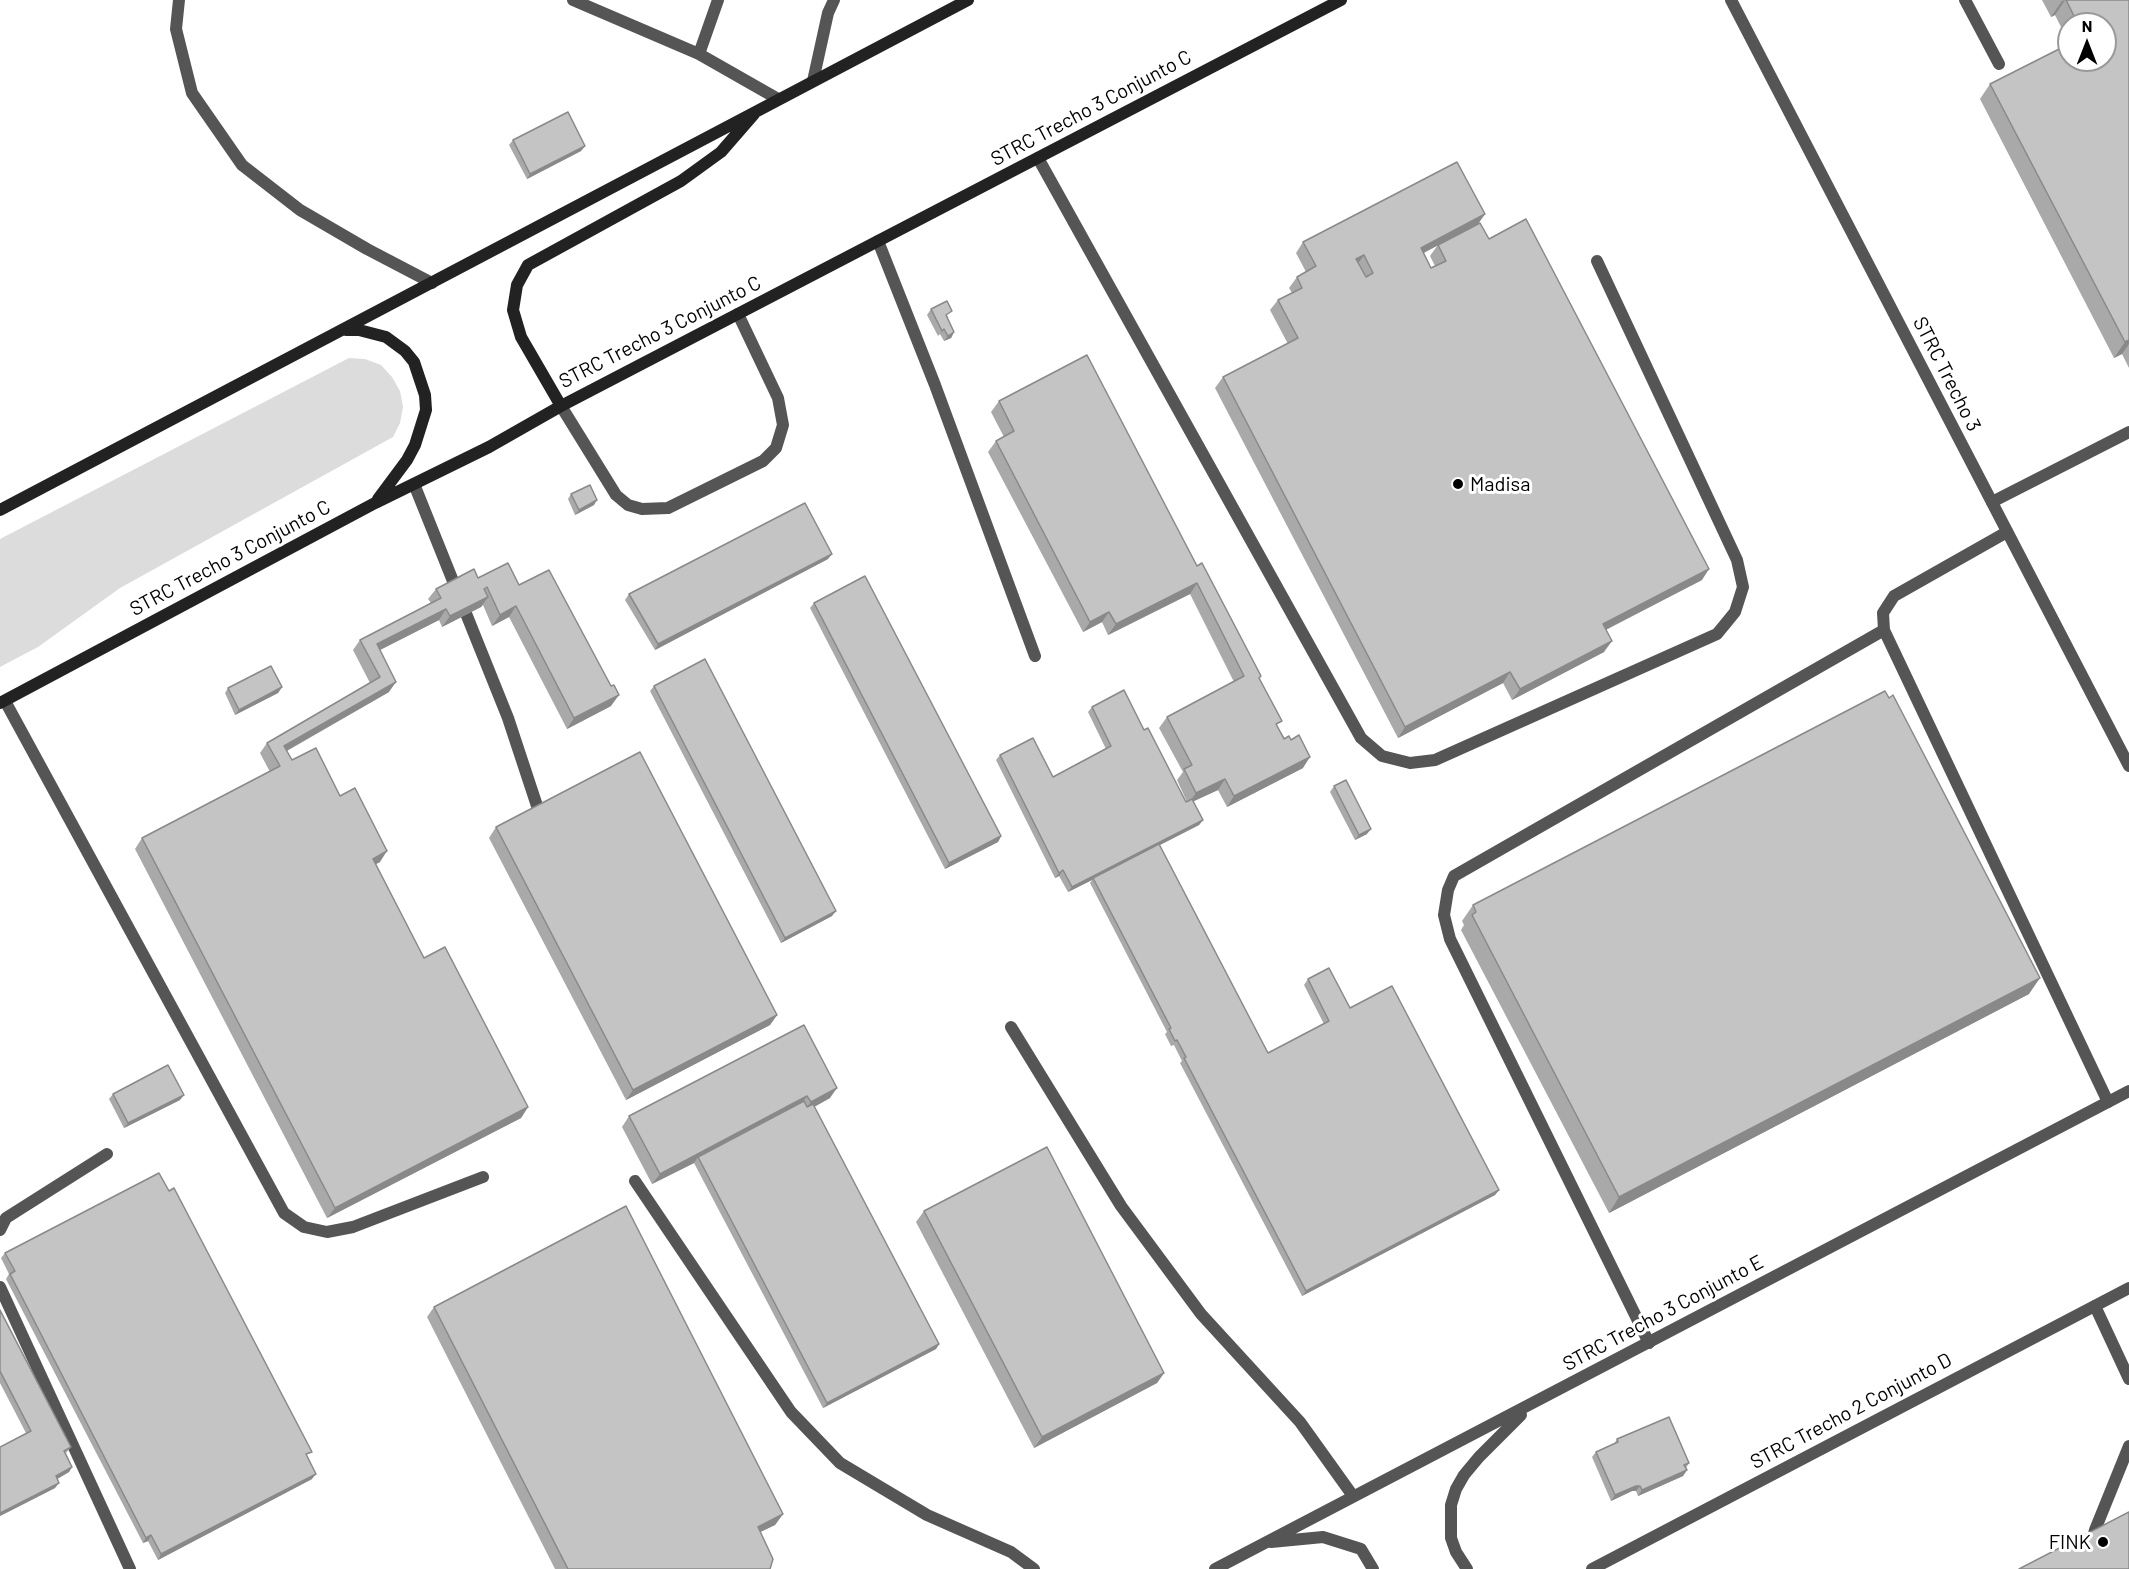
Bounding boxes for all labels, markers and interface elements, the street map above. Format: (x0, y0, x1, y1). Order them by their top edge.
north arrow (2057, 12, 2117, 72)
text: N (2082, 16, 2092, 35)
street label: STRC Trecho 3 Conjunto C (987, 45, 1195, 171)
street label: STRC Trecho 3 Conjunto C (555, 271, 765, 393)
street label: STRC Trecho 3 (1908, 313, 1986, 435)
place label: Madisa (1470, 472, 1530, 496)
marker: Madisa (1451, 477, 1465, 491)
street label: STRC Trecho 3 Conjunto C (126, 495, 334, 621)
street label: STRC Trecho 3 Conjunto E (1559, 1250, 1767, 1376)
street label: STRC Trecho 2 Conjunto D (1746, 1348, 1956, 1474)
place label: FINK (2049, 1530, 2091, 1554)
marker: FINK (2096, 1535, 2110, 1549)

